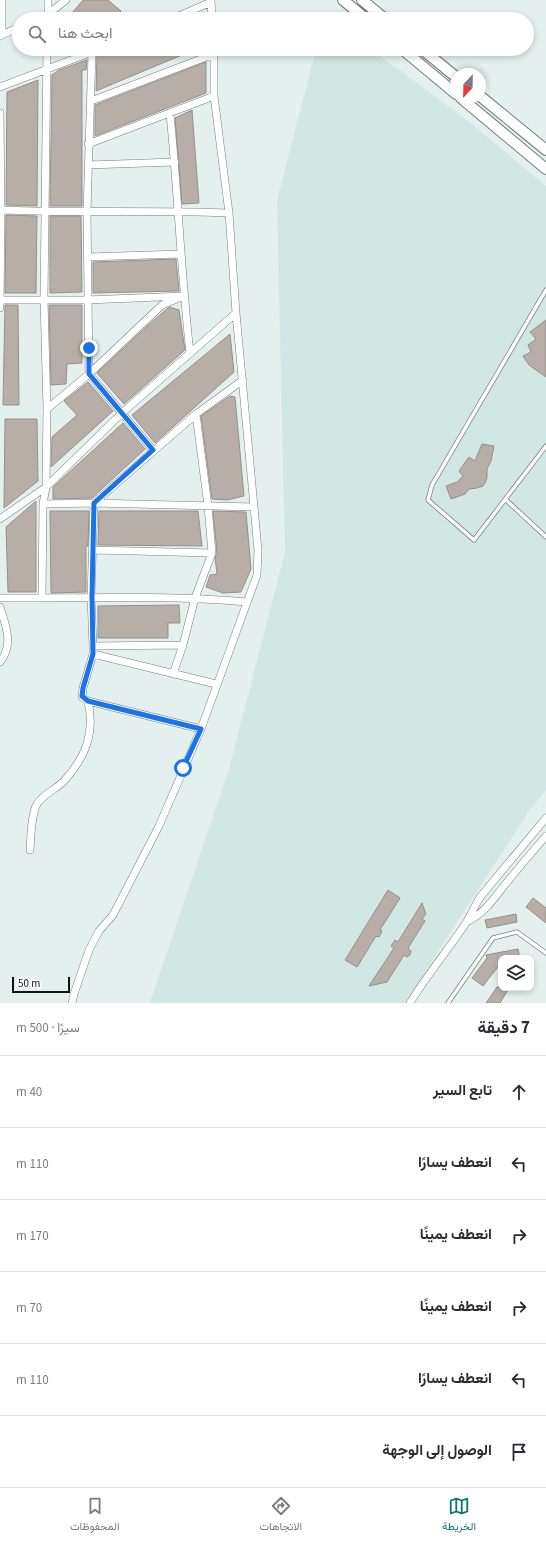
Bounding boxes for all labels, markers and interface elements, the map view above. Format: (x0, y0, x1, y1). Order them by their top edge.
search box (12, 12, 534, 56)
icon: search (26, 23, 48, 45)
text: ابحث هنا (58, 23, 112, 44)
north arrow (450, 68, 486, 104)
route end (80, 339, 98, 357)
route start (174, 759, 192, 777)
map controls (498, 955, 534, 991)
button: layers (498, 955, 534, 991)
scale bar (12, 975, 70, 994)
text: 50 m (18, 976, 40, 991)
text: 7 دقيقة (478, 1016, 530, 1040)
text: سيرًا · 500 m (16, 1019, 80, 1037)
text: تابع السير (433, 1080, 492, 1101)
icon: ahead (508, 1081, 530, 1103)
text: 40 m (16, 1083, 42, 1101)
text: انعطف يسارًا (418, 1152, 492, 1173)
icon: left (508, 1153, 530, 1175)
text: 110 m (16, 1155, 49, 1173)
text: انعطف يمينًا (420, 1224, 492, 1245)
icon: right (508, 1225, 530, 1247)
text: 170 m (16, 1227, 49, 1245)
text: انعطف يمينًا (420, 1296, 492, 1317)
icon: right (508, 1297, 530, 1319)
text: 70 m (16, 1299, 42, 1317)
text: انعطف يسارًا (418, 1368, 492, 1389)
icon: left (508, 1369, 530, 1391)
text: 110 m (16, 1371, 49, 1389)
text: الوصول إلى الوجهة (382, 1440, 492, 1461)
icon: arrive (508, 1441, 530, 1463)
tab: المحفوظات (70, 1495, 120, 1536)
tab: الاتجاهات (259, 1495, 302, 1536)
tab: الخريطة (442, 1495, 476, 1536)

